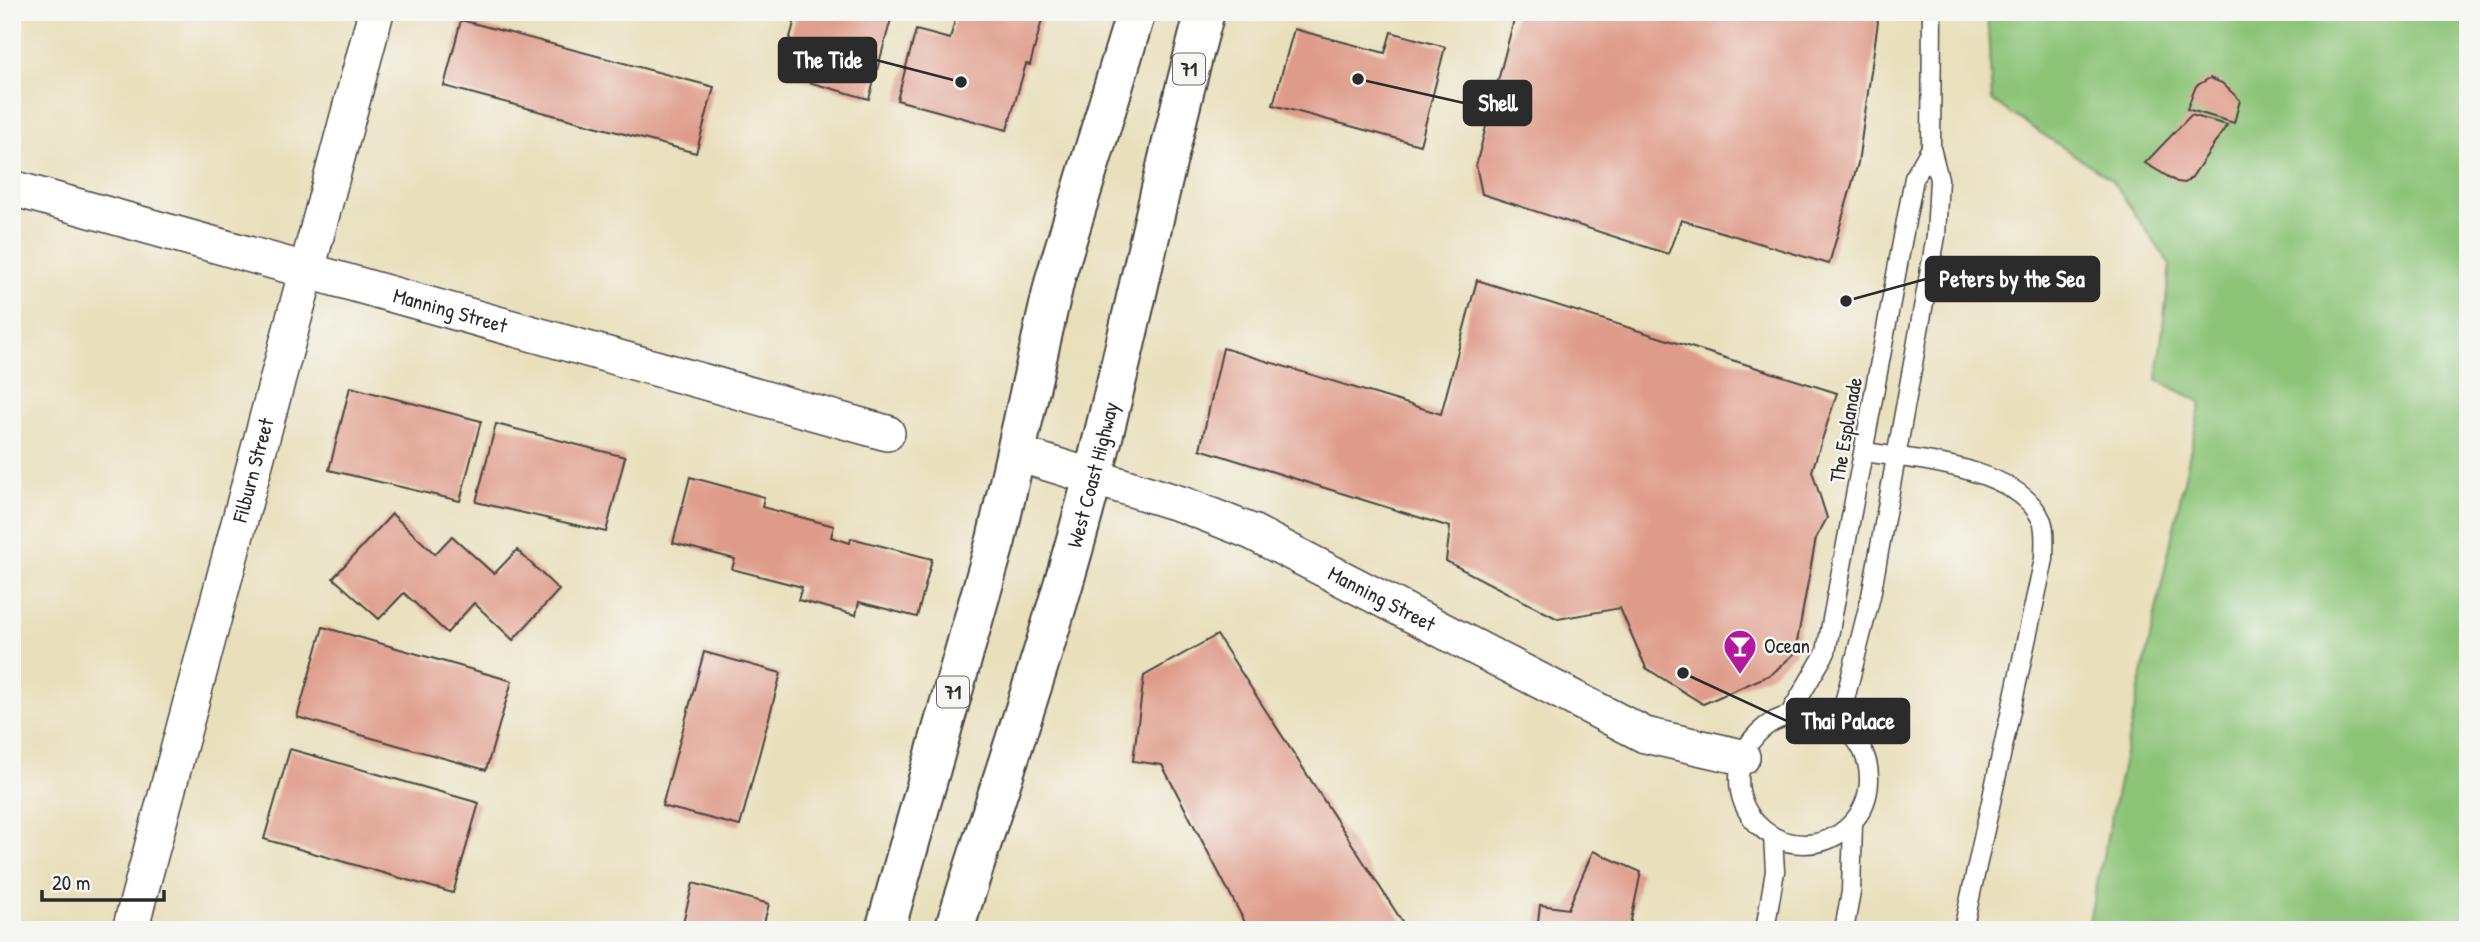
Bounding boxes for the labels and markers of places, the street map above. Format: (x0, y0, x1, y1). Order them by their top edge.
callout: The Tide (779, 38, 876, 82)
callout: Shell (1464, 81, 1531, 125)
callout: Peters by the Sea (1926, 257, 2099, 301)
bar icon: Ocean (1721, 627, 1759, 676)
place label: Ocean (1764, 631, 1810, 660)
callout: Thai Palace (1787, 699, 1909, 743)

